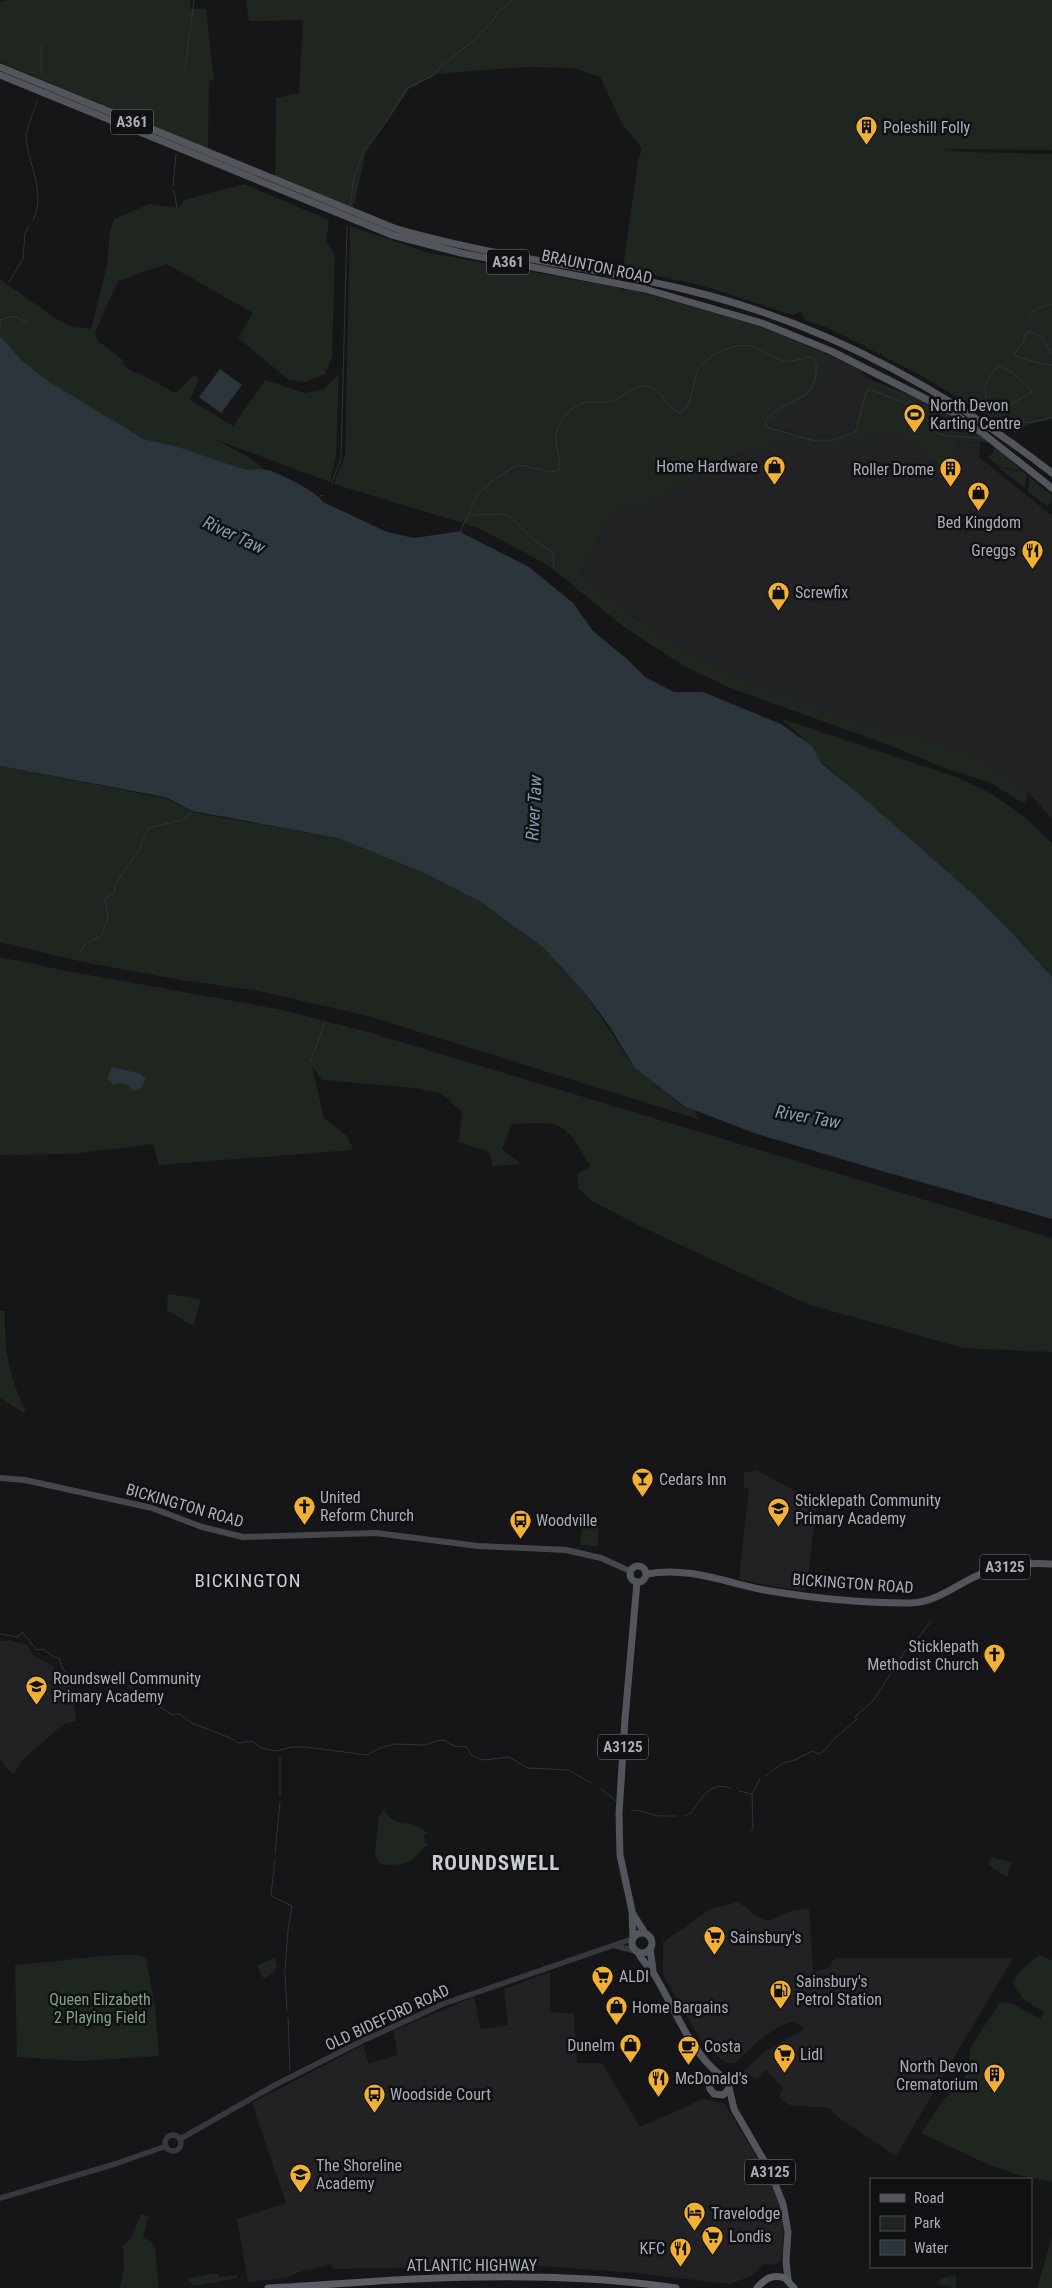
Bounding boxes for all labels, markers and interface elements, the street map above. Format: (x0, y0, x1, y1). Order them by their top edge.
road number: A361 (111, 110, 153, 134)
building icon: Poleshill Folly (855, 115, 879, 146)
place label: Poleshill Folly (883, 118, 971, 137)
street label: BRAUNTON ROAD (540, 245, 654, 287)
road number: A361 (487, 250, 529, 274)
place label: North Devon Karting Centre (930, 396, 1021, 433)
sports icon: North Devon Karting Centre (902, 402, 926, 433)
shop icon: Home Hardware (762, 454, 786, 485)
place label: Home Hardware (656, 457, 758, 476)
building icon: Roller Drome (938, 457, 962, 488)
place label: Roller Drome (853, 460, 934, 479)
shop icon: Bed Kingdom (967, 481, 991, 512)
water label: River Taw (200, 511, 269, 558)
place label: Bed Kingdom (937, 513, 1021, 532)
restaurant icon: Greggs (1020, 538, 1044, 569)
place label: Greggs (971, 541, 1016, 560)
shop icon: Screwfix (767, 580, 791, 611)
place label: Screwfix (795, 583, 848, 602)
water label: River Taw (521, 774, 546, 841)
water label: River Taw (774, 1100, 843, 1133)
bar icon: Cedars Inn (631, 1467, 655, 1498)
place label: Cedars Inn (659, 1470, 727, 1489)
street label: BICKINGTON ROAD (124, 1480, 246, 1531)
place label: United Reform Church (320, 1488, 414, 1525)
place label: Sticklepath Community Primary Academy (795, 1491, 941, 1528)
church icon: United Reform Church (292, 1494, 316, 1525)
school or university icon: Sticklepath Community Primary Academy (767, 1497, 791, 1528)
bus stop icon: Woodville (508, 1508, 532, 1539)
place label: Woodville (536, 1511, 597, 1530)
road number: A3125 (980, 1554, 1030, 1580)
district label: BICKINGTON (195, 1569, 301, 1592)
street label: BICKINGTON ROAD (792, 1570, 914, 1597)
place label: Sticklepath Methodist Church (867, 1637, 979, 1674)
church icon: Sticklepath Methodist Church (983, 1643, 1007, 1674)
place label: Roundswell Community Primary Academy (53, 1669, 201, 1706)
school or university icon: Roundswell Community Primary Academy (25, 1675, 49, 1706)
road number: A3125 (598, 1734, 648, 1760)
district label: ROUNDSWELL (432, 1851, 560, 1875)
supermarket icon: Sainsbury's (702, 1925, 726, 1956)
place label: Sainsbury's (730, 1928, 802, 1947)
supermarket icon: ALDI (591, 1964, 615, 1995)
place label: ALDI (619, 1967, 649, 1986)
place label: Sainsbury's Petrol Station (796, 1972, 882, 2009)
fuel station icon: Sainsbury's Petrol Station (768, 1978, 792, 2009)
street label: OLD BIDEFORD ROAD (322, 1980, 452, 2055)
park label: Queen Elizabeth 2 Playing Field (49, 1990, 151, 2027)
shop icon: Home Bargains (604, 1995, 628, 2026)
place label: Home Bargains (632, 1998, 729, 2017)
shop icon: Dunelm (619, 2033, 643, 2064)
cafe icon: Costa (676, 2034, 700, 2065)
place label: Dunelm (567, 2036, 615, 2055)
place label: Costa (704, 2037, 741, 2056)
supermarket icon: Lidl (772, 2042, 796, 2073)
place label: Lidl (800, 2045, 823, 2064)
place label: North Devon Crematorium (896, 2057, 978, 2094)
building icon: North Devon Crematorium (982, 2063, 1006, 2094)
restaurant icon: McDonald's (647, 2066, 671, 2097)
place label: McDonald's (675, 2069, 748, 2088)
bus stop icon: Woodside Court (362, 2082, 386, 2113)
place label: Woodside Court (390, 2085, 491, 2104)
place label: The Shoreline Academy (316, 2156, 402, 2193)
road number: A3125 (745, 2160, 795, 2184)
school or university icon: The Shoreline Academy (288, 2162, 312, 2193)
legend (870, 2178, 1032, 2268)
text: Road (914, 2189, 944, 2207)
hotel icon: Travelodge (683, 2201, 707, 2232)
place label: Travelodge (711, 2204, 780, 2223)
text: Park (914, 2214, 941, 2232)
supermarket icon: Londis (701, 2224, 725, 2255)
place label: Londis (729, 2227, 771, 2246)
restaurant icon: KFC (669, 2236, 693, 2267)
place label: KFC (640, 2239, 665, 2258)
text: Water (914, 2239, 949, 2257)
street label: ATLANTIC HIGHWAY (407, 2256, 538, 2275)

